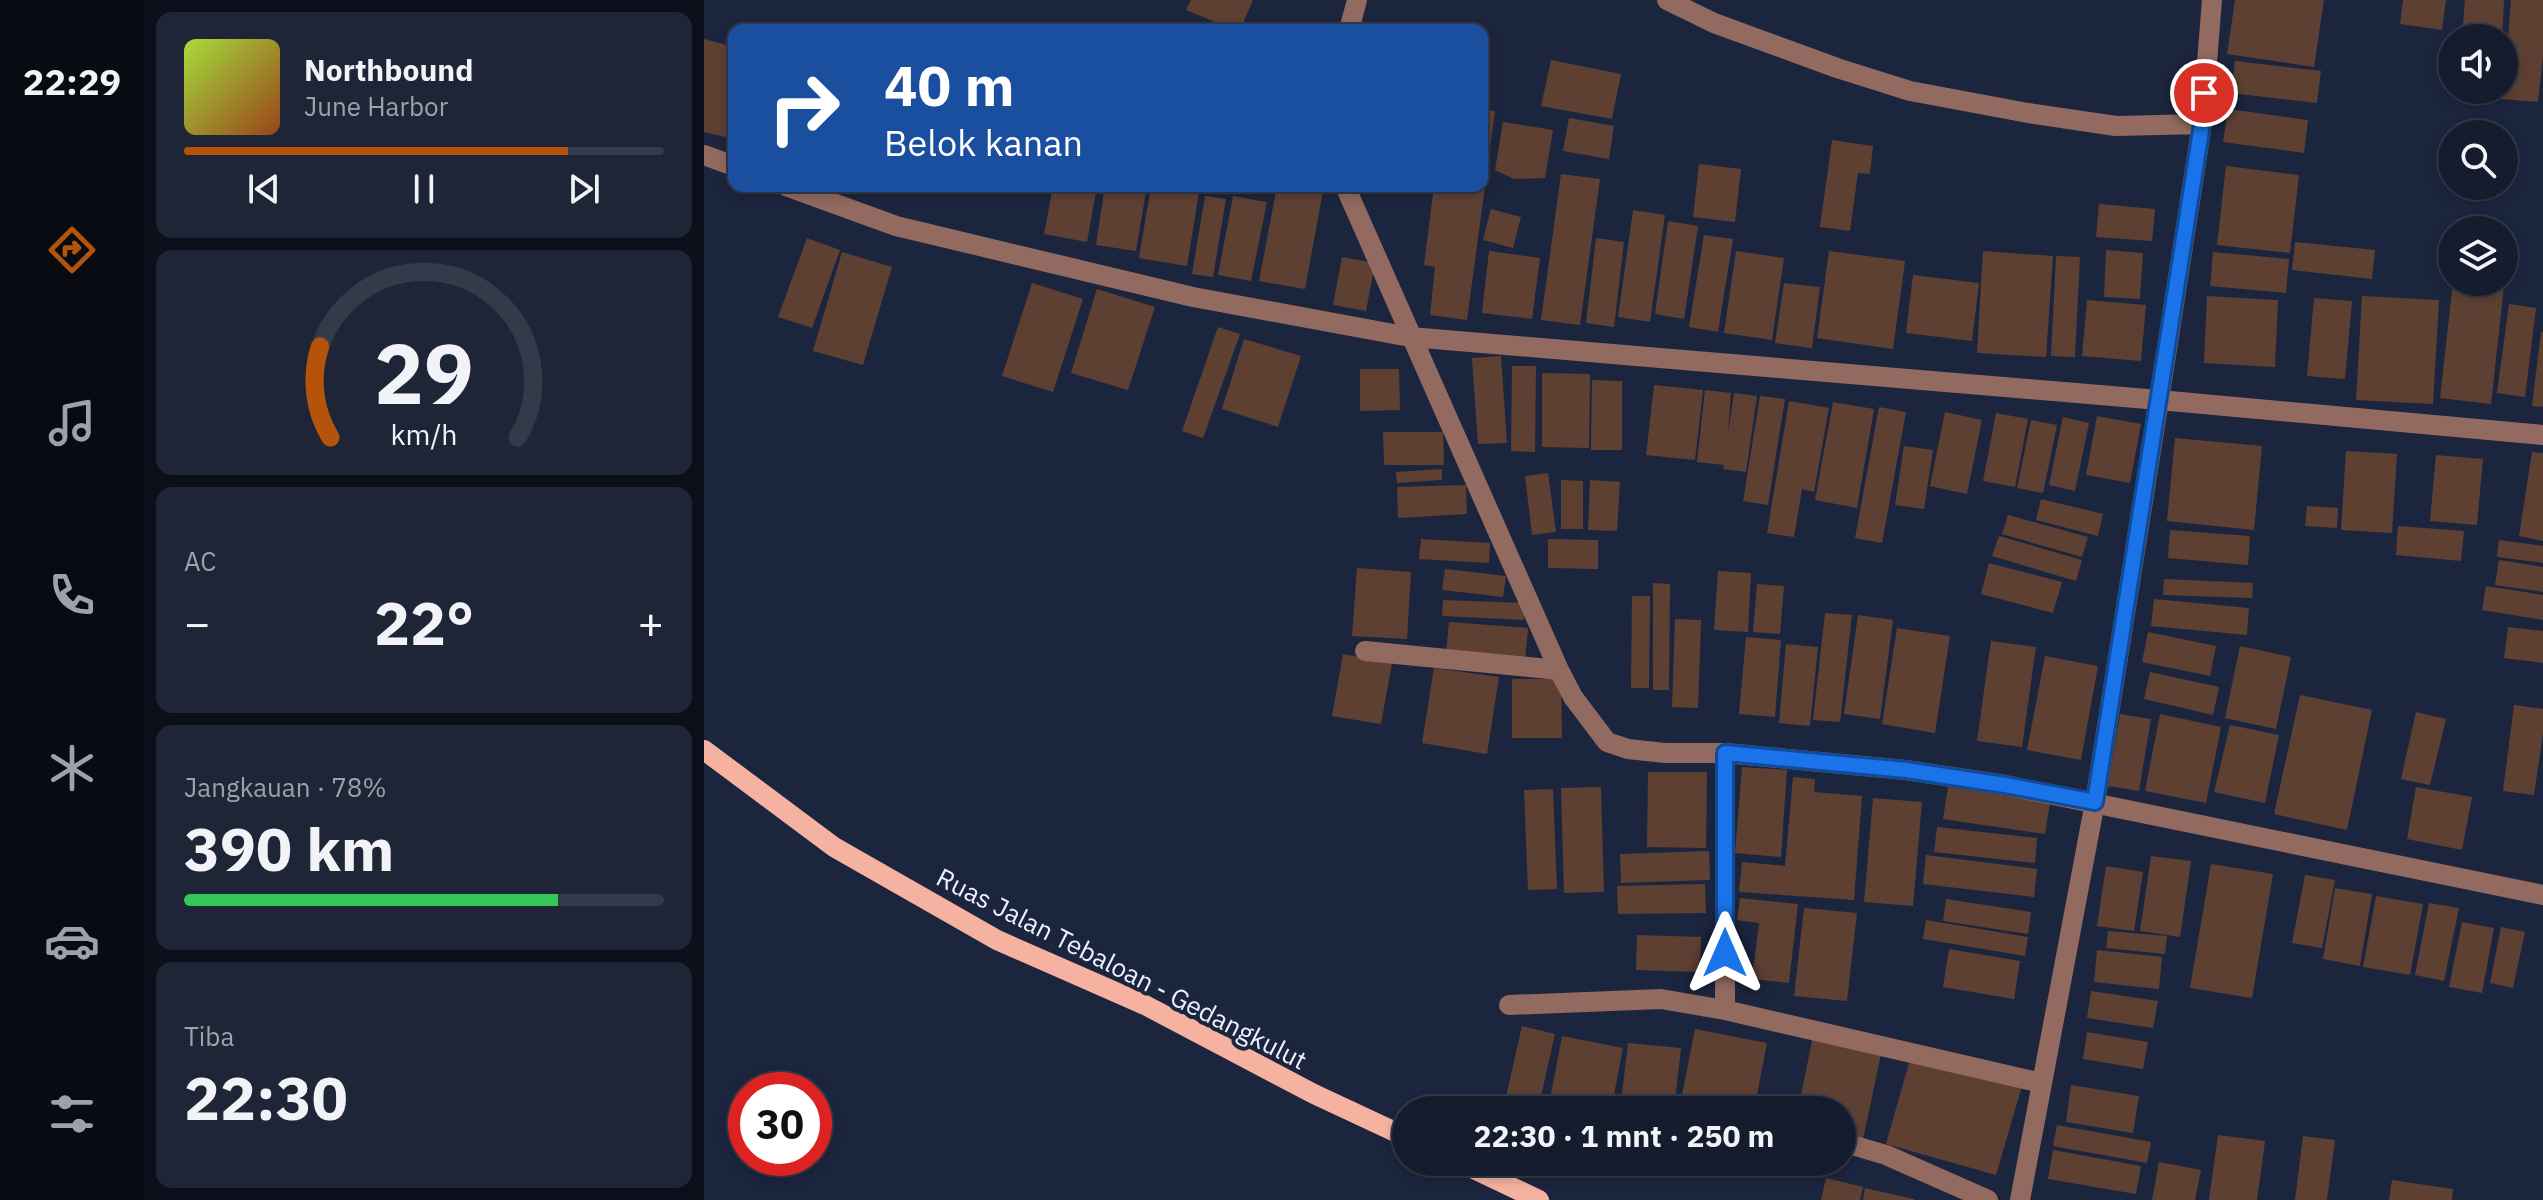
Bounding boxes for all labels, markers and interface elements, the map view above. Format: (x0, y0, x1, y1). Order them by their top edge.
map controls (2438, 24, 2518, 296)
button: sound (2438, 24, 2518, 104)
text: 40 m (884, 49, 1014, 121)
text: Northbound (304, 50, 473, 89)
icon: right (752, 56, 856, 160)
text: 22:29 (23, 58, 121, 105)
pin (2170, 59, 2238, 127)
icon: arrive (2182, 71, 2226, 115)
text: June Harbor (304, 89, 448, 123)
text: Belok kanan (884, 119, 1083, 166)
button: search (2438, 120, 2518, 200)
icon: previous (242, 167, 286, 211)
icon: pause (402, 167, 446, 211)
icon: next (562, 167, 606, 211)
button: layers (2438, 216, 2518, 296)
icon: directions (44, 222, 100, 278)
text: 29 (374, 319, 474, 427)
icon: music (44, 395, 100, 451)
text: km/h (390, 417, 458, 454)
text: AC (184, 544, 216, 578)
icon: phone (44, 567, 100, 623)
text: 22° (374, 583, 474, 662)
text: − (184, 594, 210, 651)
text: + (638, 594, 664, 651)
icon: climate (44, 740, 100, 796)
text: Jangkauan · 78% (184, 770, 387, 804)
text: 390 km (184, 809, 394, 888)
street label: Ruas Jalan Tebaloan - Gedangkulut (931, 859, 1313, 1077)
position arrow (1683, 911, 1767, 995)
icon: car (44, 913, 100, 969)
text: Tiba (184, 1019, 234, 1053)
text: 22:30 (184, 1058, 348, 1137)
speed limit sign: 30 (728, 1072, 832, 1176)
icon: filters (44, 1086, 100, 1142)
text: 22:30 · 1 mnt · 250 m (1474, 1116, 1774, 1155)

